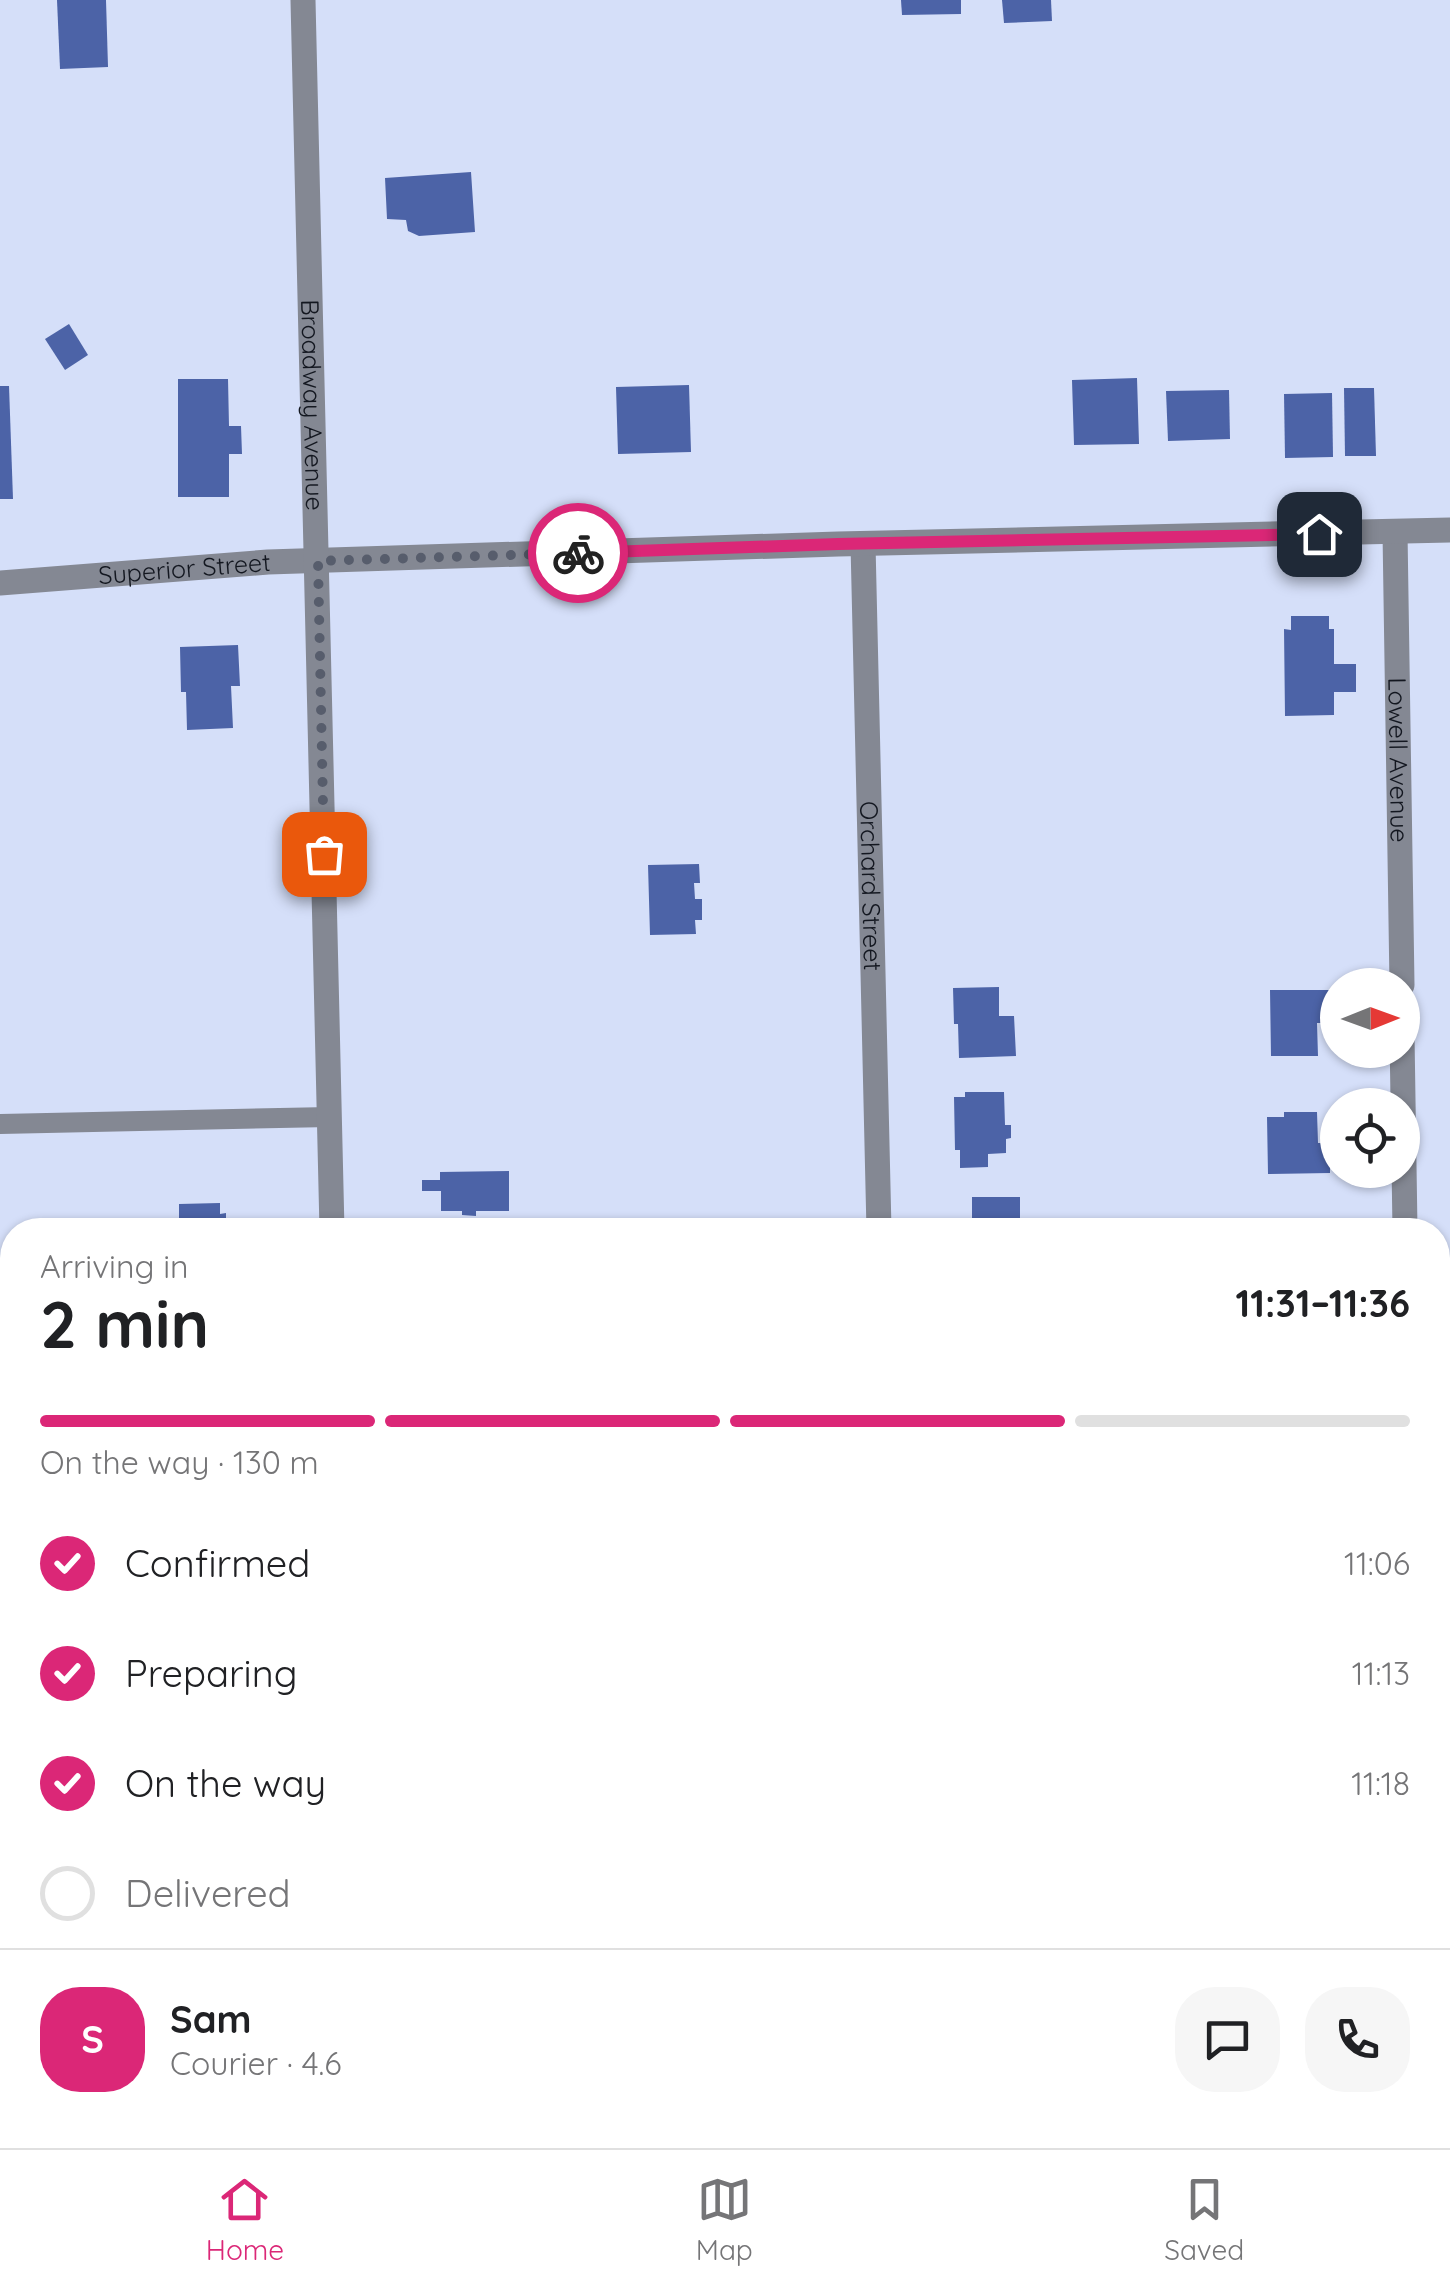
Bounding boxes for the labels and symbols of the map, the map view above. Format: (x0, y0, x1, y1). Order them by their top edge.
street label: Broadway Avenue (295, 299, 331, 511)
pin (1277, 492, 1362, 577)
courier (528, 503, 628, 603)
street label: Superior Street (97, 546, 272, 590)
street label: Lowell Avenue (1382, 677, 1416, 843)
street label: Orchard Street (854, 801, 889, 971)
pin (282, 812, 367, 897)
north arrow (1320, 968, 1420, 1068)

